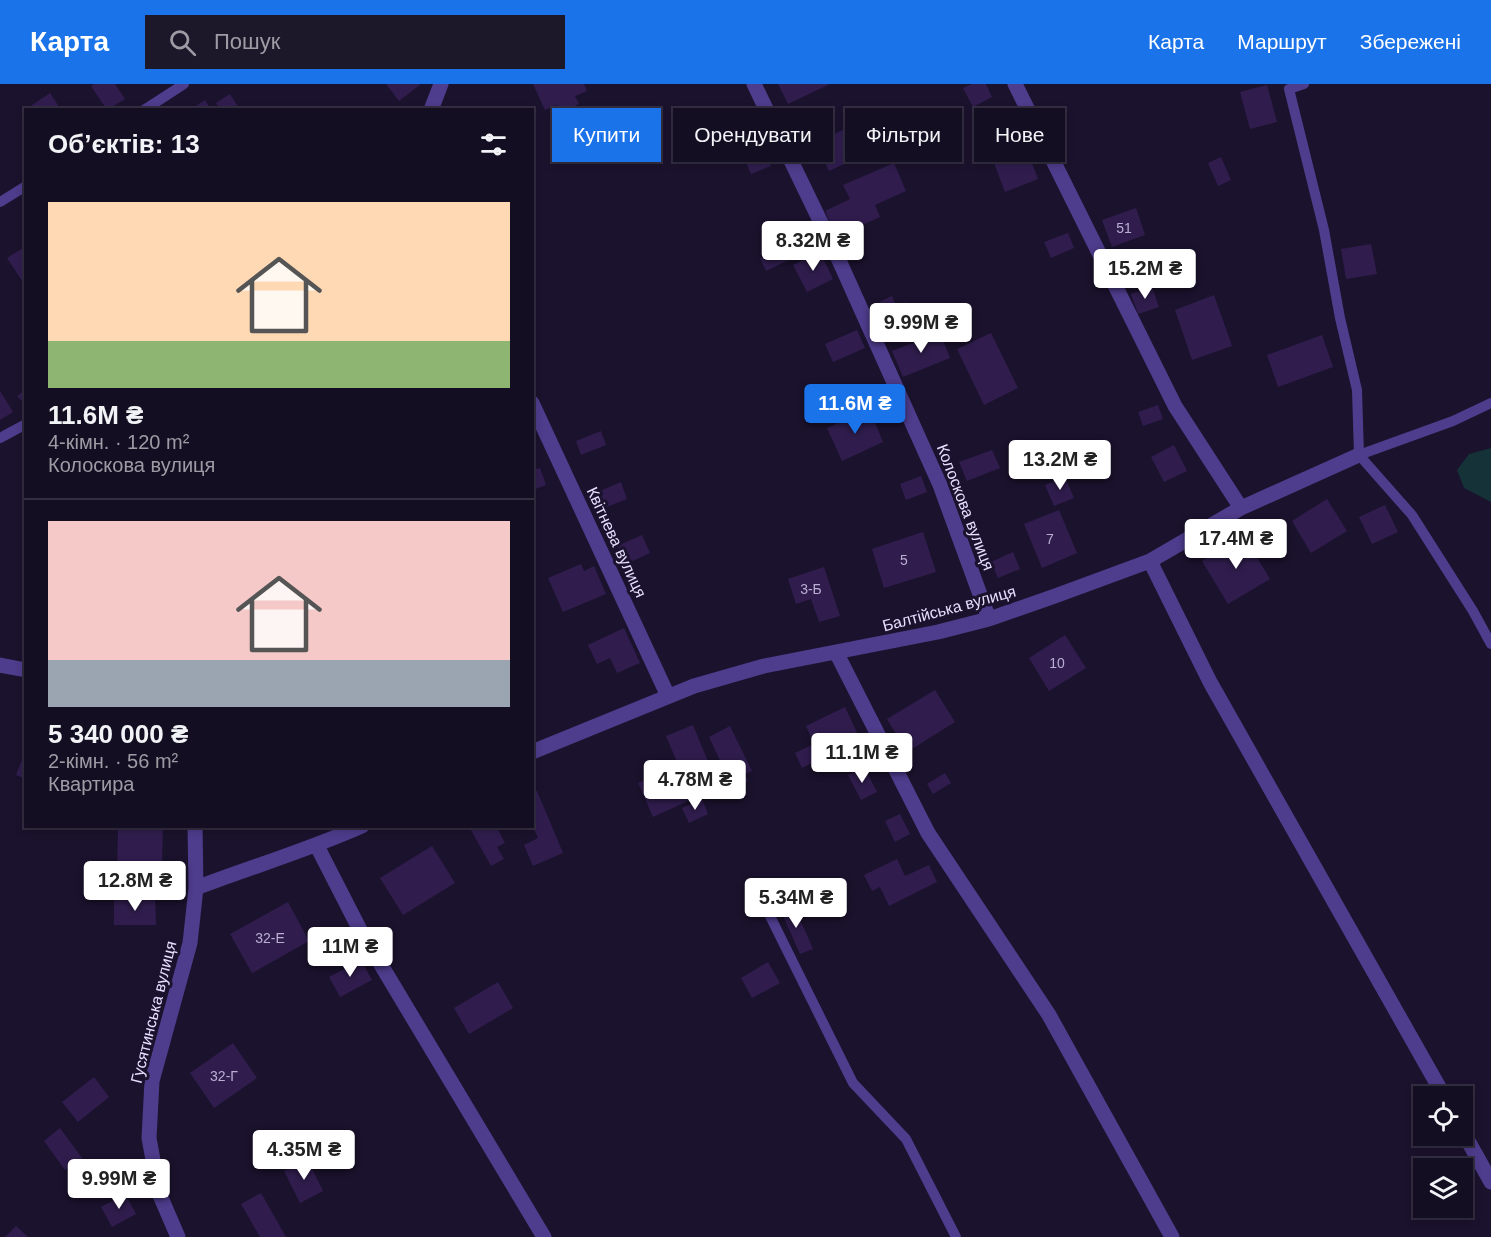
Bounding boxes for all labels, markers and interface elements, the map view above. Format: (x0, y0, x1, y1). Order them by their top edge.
search box (145, 15, 565, 69)
text: Карта (30, 26, 109, 57)
icon: search (166, 26, 199, 59)
text: Пошук (214, 29, 280, 54)
text: Карта (1148, 30, 1204, 53)
text: Маршрут (1237, 30, 1327, 53)
text: Збережені (1360, 30, 1461, 53)
chip: Купити (552, 108, 661, 162)
chip: Орендувати (673, 108, 833, 162)
chip: Фільтри (845, 108, 962, 162)
chip: Нове (974, 108, 1065, 162)
icon: filters (477, 128, 510, 161)
text: Об’єктів: 13 (48, 129, 200, 159)
house number: 51 (1116, 220, 1132, 236)
pin: 8.32M ₴ (758, 221, 868, 272)
text: 8.32M ₴ (776, 229, 850, 251)
icon: home (225, 241, 333, 349)
pin: 15.2M ₴ (1090, 249, 1200, 300)
text: 15.2M ₴ (1108, 257, 1182, 279)
pin: 9.99M ₴ (866, 303, 976, 354)
text: 9.99M ₴ (884, 311, 958, 333)
pin: 11.6M ₴ (800, 384, 910, 435)
text: 11.6M ₴ (818, 392, 892, 414)
text: 11.6M ₴ (48, 400, 143, 430)
text: 4-кімн. · 120 m² (48, 431, 189, 453)
pin: 13.2M ₴ (1005, 440, 1115, 491)
street label: Колоскова вулиця (934, 442, 997, 573)
text: 13.2M ₴ (1023, 448, 1097, 470)
text: Колоскова вулиця (48, 454, 215, 476)
street label: Квітнева вулиця (583, 484, 650, 600)
pin: 17.4M ₴ (1181, 519, 1291, 570)
text: 17.4M ₴ (1199, 527, 1273, 549)
house number: 7 (1046, 531, 1054, 547)
house number: 5 (900, 552, 908, 568)
icon: home (225, 560, 333, 668)
house number: 3-Б (800, 581, 822, 597)
street label: Балтійська вулиця (881, 582, 1018, 634)
house number: 10 (1049, 655, 1065, 671)
text: 5 340 000 ₴ (48, 719, 188, 749)
pin: 11.1M ₴ (807, 733, 917, 784)
text: 11.1M ₴ (825, 741, 899, 763)
text: 2-кімн. · 56 m² (48, 750, 178, 772)
pin: 4.78M ₴ (640, 760, 750, 811)
text: 4.78M ₴ (658, 768, 732, 790)
text: Квартира (48, 773, 134, 795)
pin: 12.8M ₴ (80, 861, 190, 912)
text: 12.8M ₴ (98, 869, 172, 891)
pin: 5.34M ₴ (741, 878, 851, 929)
text: 5.34M ₴ (759, 886, 833, 908)
pin: 11M ₴ (308, 927, 392, 978)
house number: 32-Е (255, 930, 285, 946)
text: 11M ₴ (322, 935, 378, 957)
street label: Гусятинська вулиця (128, 939, 179, 1085)
house number: 32-Г (210, 1068, 238, 1084)
map controls (1413, 1086, 1473, 1218)
button: locate (1413, 1086, 1473, 1146)
pin: 4.35M ₴ (249, 1130, 359, 1181)
text: 4.35M ₴ (267, 1138, 341, 1160)
button: layers (1413, 1158, 1473, 1218)
pin: 9.99M ₴ (64, 1159, 174, 1210)
text: 9.99M ₴ (82, 1167, 156, 1189)

